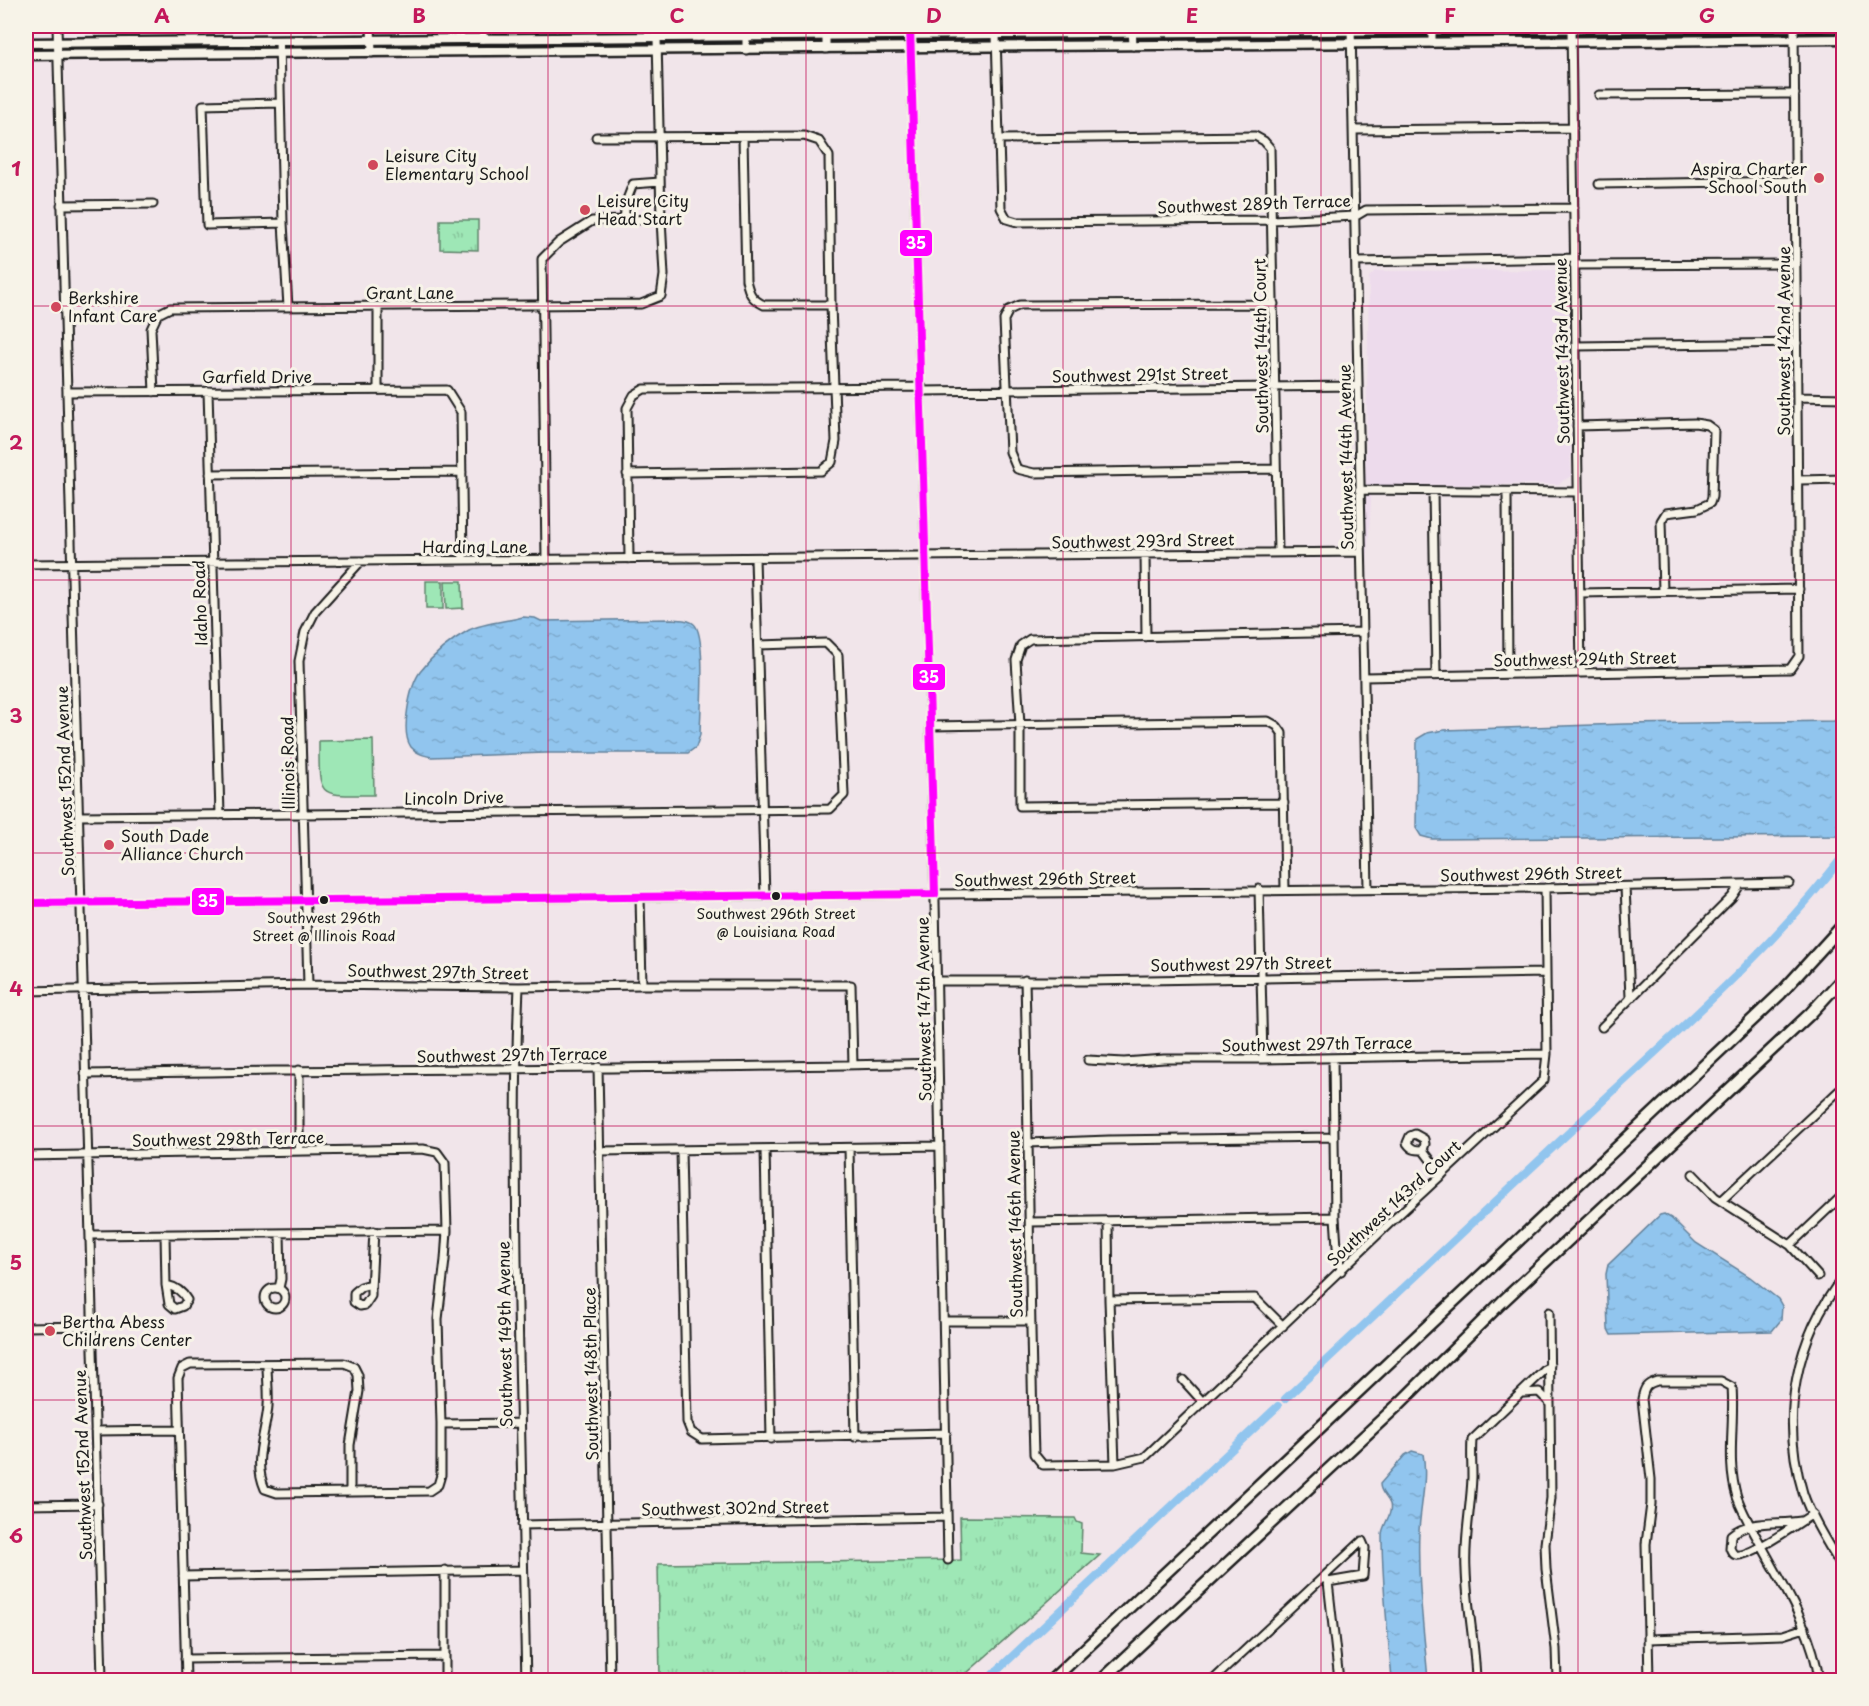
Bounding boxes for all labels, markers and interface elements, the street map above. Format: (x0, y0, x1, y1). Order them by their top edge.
text: A (154, 0, 170, 30)
text: B (412, 0, 426, 30)
text: C (669, 0, 685, 30)
text: D (926, 0, 942, 30)
text: E (1186, 0, 1198, 30)
text: F (1444, 0, 1456, 30)
text: G (1699, 0, 1715, 30)
place label: Leisure City Elementary School (385, 143, 529, 185)
text: 1 (11, 153, 21, 183)
place label: Aspira Charter School South (1691, 156, 1808, 198)
marker: Leisure City Elementary School (366, 158, 380, 172)
marker: Aspira Charter School South (1812, 171, 1826, 185)
place label: Leisure City Head Start (597, 188, 689, 230)
street label: Southwest 289th Terrace (1157, 188, 1351, 218)
marker: Leisure City Head Start (578, 203, 592, 217)
line badge: 35 (899, 229, 933, 257)
text: 35 (906, 230, 926, 254)
street label: Southwest 142nd Avenue (1771, 246, 1795, 436)
street label: Southwest 143rd Avenue (1547, 257, 1575, 444)
street label: Southwest 144th Court (1246, 258, 1274, 434)
street label: Grant Lane (366, 280, 454, 304)
place label: Berkshire Infant Care (68, 285, 157, 327)
marker: Berkshire Infant Care (49, 300, 63, 314)
street label: Southwest 291st Street (1052, 360, 1229, 388)
street label: Garfield Drive (202, 364, 312, 388)
street label: Southwest 144th Avenue (1331, 364, 1359, 550)
text: 2 (9, 427, 23, 457)
street label: Southwest 293rd Street (1051, 526, 1235, 554)
street label: Harding Lane (422, 534, 528, 558)
street label: Idaho Road (186, 560, 212, 646)
street label: Southwest 294th Street (1493, 644, 1677, 672)
line badge: 35 (912, 663, 946, 691)
text: 35 (919, 664, 939, 688)
street label: Southwest 152nd Avenue (49, 685, 79, 877)
text: 3 (9, 700, 23, 730)
street label: Illinois Road (274, 716, 300, 810)
street label: Lincoln Drive (404, 784, 504, 810)
place label: South Dade Alliance Church (121, 823, 244, 865)
marker: South Dade Alliance Church (102, 838, 116, 852)
street label: Southwest 296th Street (1440, 859, 1623, 887)
street label: Southwest 296th Street (954, 864, 1137, 892)
line badge: 35 (191, 887, 225, 916)
text: 35 (198, 888, 218, 912)
marker: Southwest 296th Street @ Louisiana Road (770, 890, 782, 902)
marker: Southwest 296th Street @ Illinois Road (318, 894, 330, 906)
place label: Southwest 296th Street @ Louisiana Road (696, 903, 856, 942)
place label: Southwest 296th Street @ Illinois Road (252, 907, 396, 946)
street label: Southwest 147th Avenue (909, 916, 937, 1102)
street label: Southwest 297th Street (1150, 949, 1332, 977)
street label: Southwest 297th Street (347, 957, 529, 985)
text: 4 (9, 973, 23, 1003)
street label: Southwest 297th Terrace (1221, 1029, 1413, 1057)
street label: Southwest 297th Terrace (416, 1040, 608, 1068)
street label: Southwest 298th Terrace (132, 1124, 324, 1152)
street label: Southwest 146th Avenue (1000, 1130, 1028, 1318)
street label: Southwest 143rd Court (1321, 1133, 1466, 1271)
street label: Southwest 149th Avenue (490, 1241, 518, 1427)
text: 5 (10, 1247, 22, 1277)
street label: Southwest 148th Place (576, 1287, 604, 1461)
place label: Bertha Abess Childrens Center (62, 1309, 192, 1351)
marker: Bertha Abess Childrens Center (43, 1324, 57, 1338)
street label: Southwest 152nd Avenue (67, 1369, 97, 1561)
street label: Southwest 302nd Street (641, 1493, 830, 1521)
text: 6 (9, 1520, 23, 1550)

